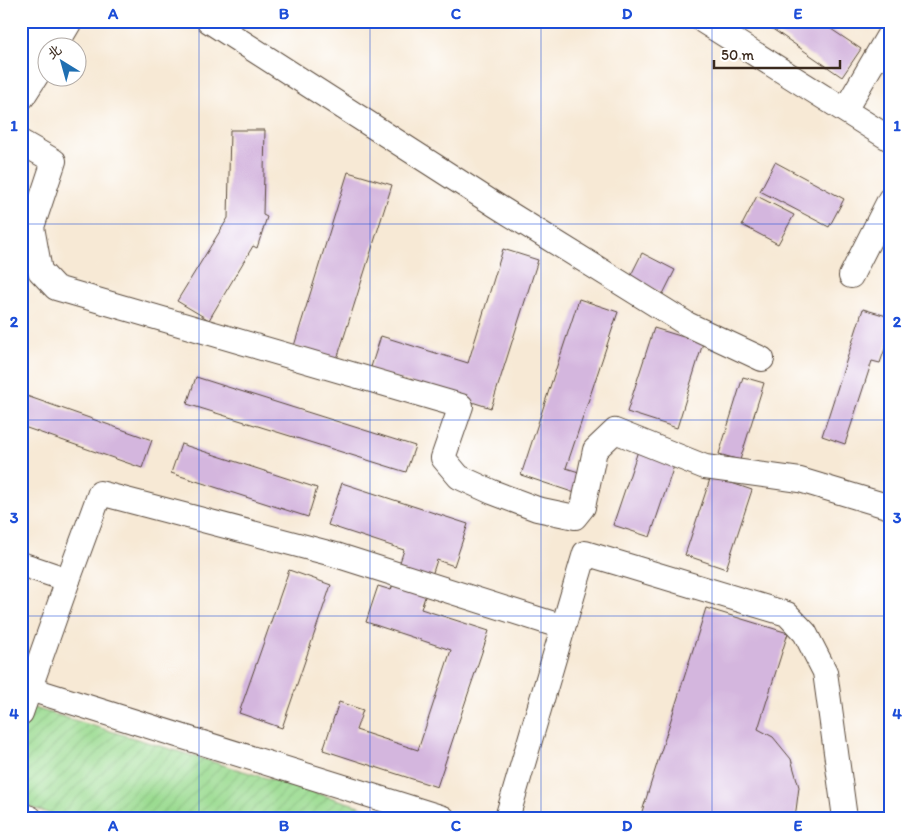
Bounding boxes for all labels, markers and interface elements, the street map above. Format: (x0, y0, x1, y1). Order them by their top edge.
text: A (107, 4, 119, 23)
text: B (279, 4, 290, 23)
text: C (451, 4, 462, 23)
text: D (622, 4, 633, 23)
text: E (794, 4, 803, 23)
north arrow (38, 38, 88, 88)
scale bar (714, 38, 840, 70)
text: 北 (44, 41, 65, 63)
text: 50 m (721, 46, 754, 64)
text: 1 (10, 116, 18, 135)
text: 1 (893, 116, 901, 135)
text: 2 (10, 312, 19, 331)
text: 2 (893, 312, 902, 331)
text: 3 (10, 508, 19, 527)
text: 3 (893, 508, 902, 527)
text: 4 (9, 704, 19, 723)
text: 4 (892, 704, 902, 723)
text: A (107, 816, 119, 835)
text: B (279, 816, 290, 835)
text: C (451, 816, 462, 835)
text: D (622, 816, 633, 835)
text: E (794, 816, 803, 835)

